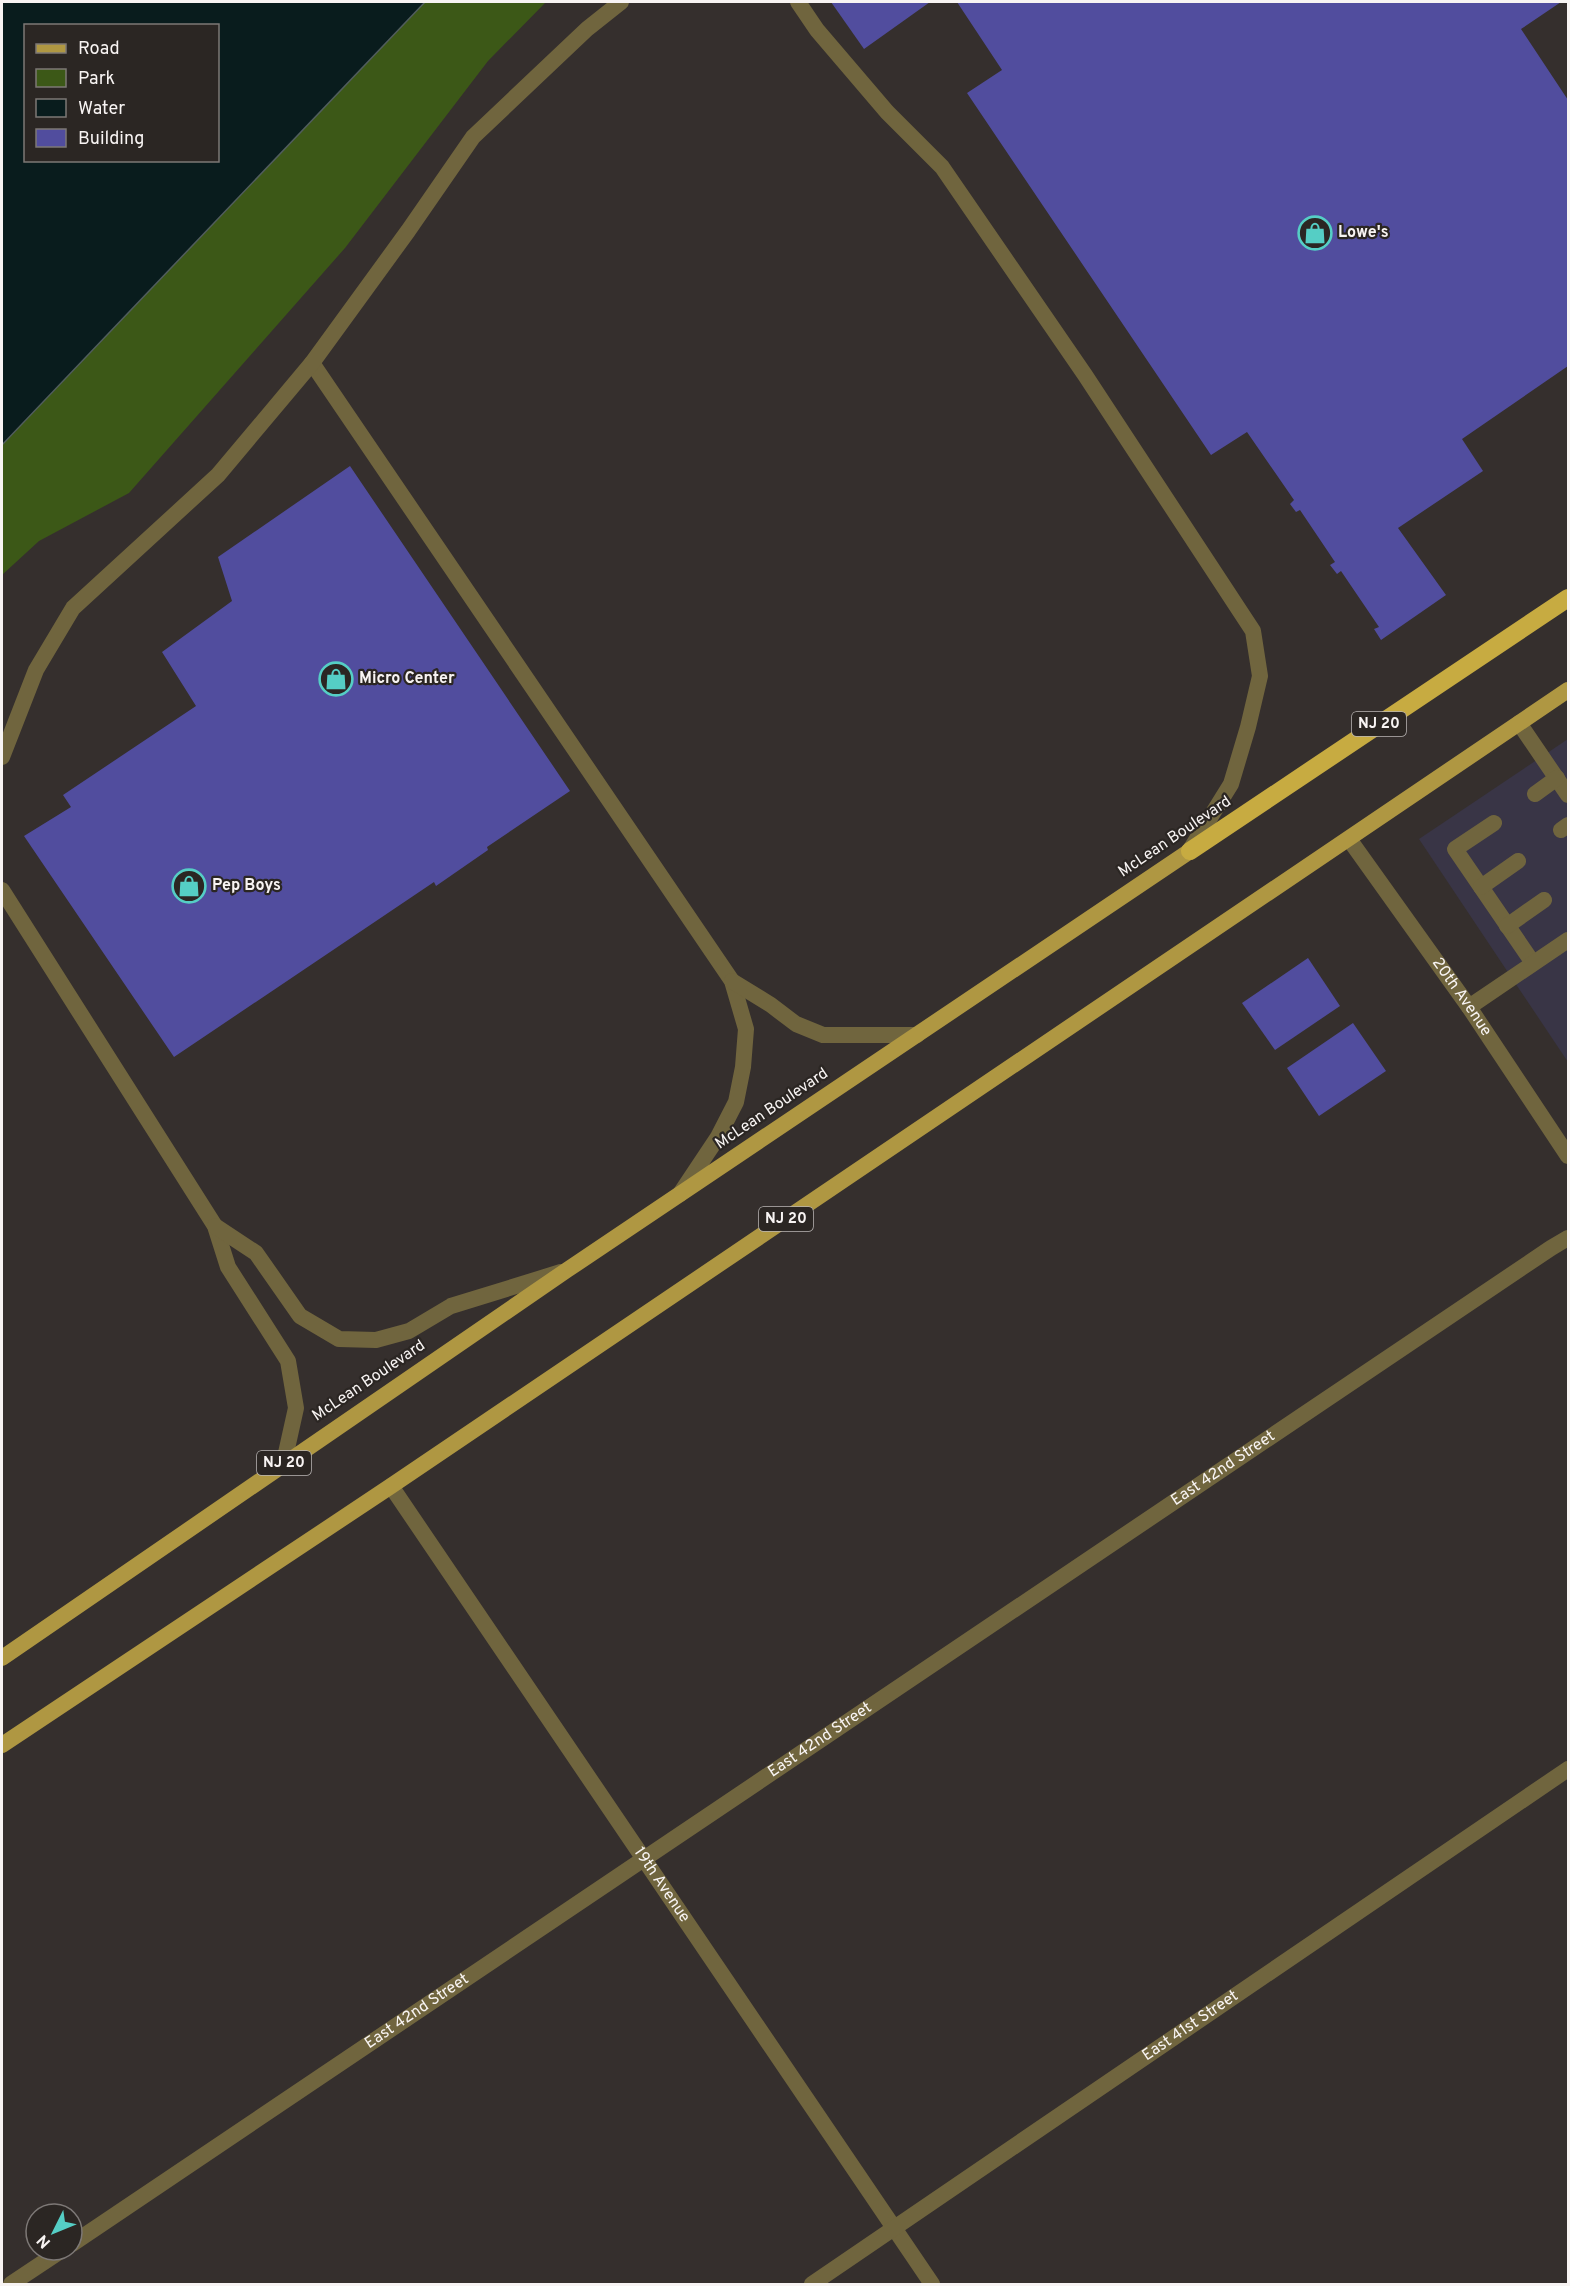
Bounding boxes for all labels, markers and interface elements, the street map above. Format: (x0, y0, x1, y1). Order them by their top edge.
legend (24, 24, 219, 162)
text: Road (78, 38, 120, 61)
text: Park (78, 68, 115, 91)
text: Water (78, 98, 125, 121)
text: Building (78, 128, 144, 151)
shop icon: Lowe's (1297, 215, 1333, 251)
place label: Lowe's (1338, 223, 1389, 243)
shop icon: Micro Center (318, 661, 354, 697)
place label: Micro Center (359, 669, 455, 689)
road number: NJ 20 (1352, 712, 1406, 736)
street label: McLean Boulevard (1115, 792, 1235, 882)
shop icon: Pep Boys (171, 868, 207, 904)
place label: Pep Boys (212, 876, 281, 896)
street label: 20th Avenue (1427, 954, 1496, 1040)
street label: McLean Boulevard (712, 1064, 832, 1154)
road number: NJ 20 (759, 1207, 813, 1231)
street label: McLean Boulevard (309, 1336, 429, 1426)
street label: East 42nd Street (1168, 1427, 1279, 1511)
road number: NJ 20 (257, 1451, 311, 1475)
street label: East 42nd Street (764, 1698, 876, 1782)
street label: 19th Avenue (629, 1843, 694, 1927)
street label: East 42nd Street (361, 1970, 473, 2054)
street label: East 41st Street (1139, 1986, 1242, 2066)
north arrow (24, 2202, 84, 2262)
text: N (33, 2230, 56, 2252)

